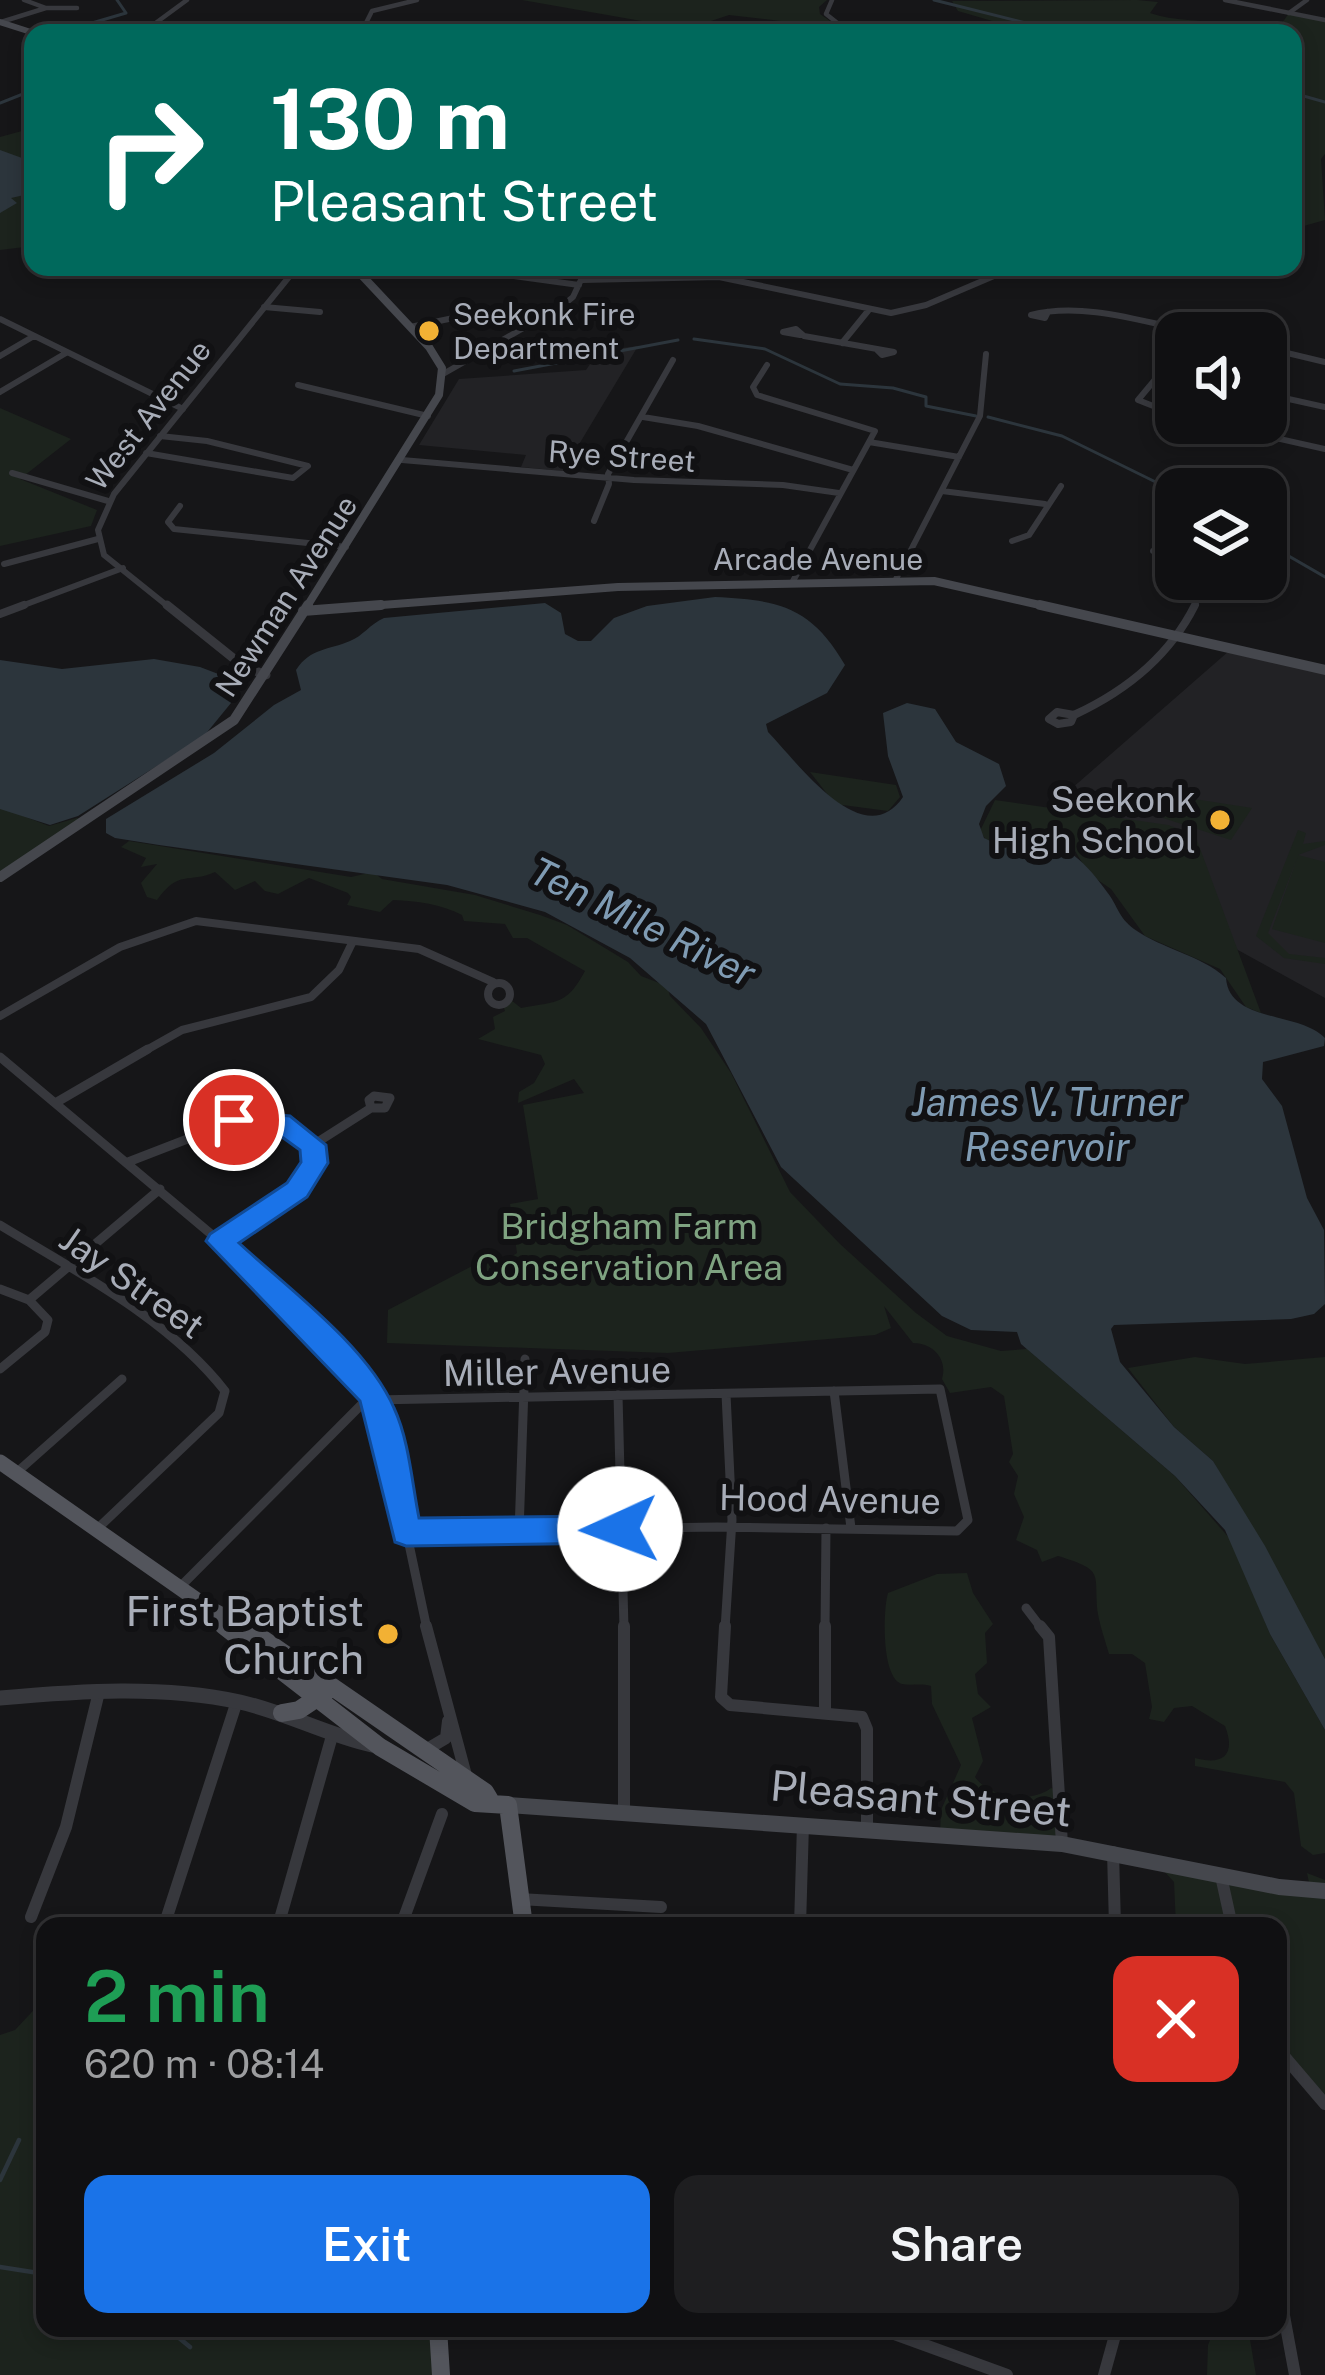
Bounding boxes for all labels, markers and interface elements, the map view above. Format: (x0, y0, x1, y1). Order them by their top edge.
text: 130 m (270, 69, 510, 168)
icon: right (72, 72, 228, 228)
text: Pleasant Street (270, 170, 658, 233)
place label: Seekonk Fire Department (453, 296, 636, 366)
map controls (1155, 312, 1287, 600)
button: sound (1155, 312, 1287, 444)
marker: Seekonk Fire Department (416, 318, 442, 344)
street label: West Avenue (78, 333, 218, 497)
street label: Rye Street (547, 433, 697, 479)
button: layers (1155, 468, 1287, 600)
street label: Newman Avenue (208, 489, 364, 703)
street label: Arcade Avenue (713, 541, 923, 577)
place label: Seekonk High School (992, 778, 1196, 861)
marker: Seekonk High School (1207, 807, 1233, 833)
water label: Ten Mile River (523, 848, 764, 997)
pin (183, 1069, 285, 1171)
water label: James V. Turner Reservoir (911, 1079, 1183, 1170)
icon: arrive (201, 1087, 267, 1153)
park label: Bridgham Farm Conservation Area (475, 1205, 783, 1288)
street label: Jay Street (52, 1217, 212, 1347)
street label: Miller Avenue (443, 1348, 671, 1394)
position arrow (557, 1466, 683, 1592)
street label: Hood Avenue (719, 1476, 941, 1522)
place label: First Baptist Church (126, 1586, 364, 1683)
marker: First Baptist Church (375, 1621, 401, 1647)
street label: Pleasant Street (768, 1760, 1074, 1836)
text: 2 min (84, 1954, 270, 2038)
button: close (1113, 1956, 1239, 2082)
text: 620 m · 08:14 (84, 2041, 324, 2087)
button: Exit (84, 2175, 650, 2313)
button: Share (674, 2175, 1239, 2313)

